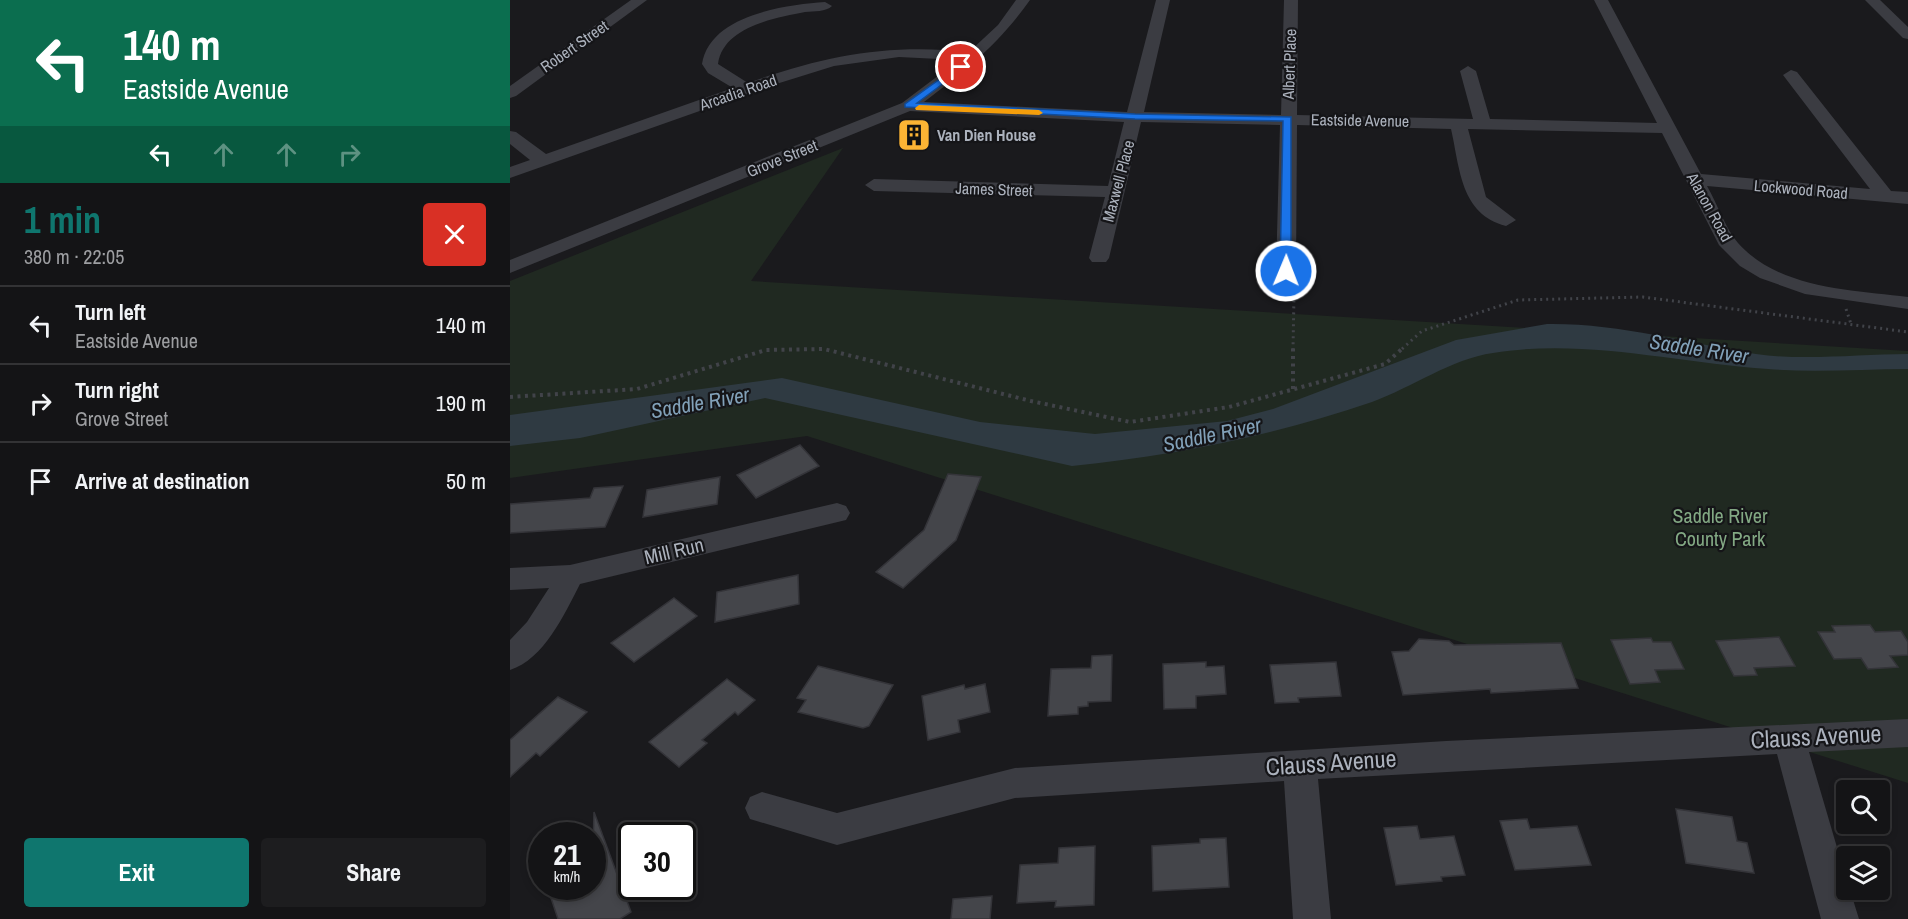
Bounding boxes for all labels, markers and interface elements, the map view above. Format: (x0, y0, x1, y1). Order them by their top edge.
street label: Robert Street (536, 14, 613, 77)
text: 140 m (123, 17, 221, 73)
icon: left (24, 24, 102, 102)
street label: Albert Place (1277, 28, 1301, 101)
pin (935, 41, 986, 92)
icon: arrive (944, 50, 977, 83)
street label: Arcadia Road (696, 69, 780, 116)
text: Eastside Avenue (123, 71, 289, 107)
street label: Eastside Avenue (1311, 108, 1409, 132)
building icon: Van Dien House (896, 117, 932, 153)
place label: Van Dien House (937, 124, 1036, 146)
street label: Grove Street (743, 134, 821, 182)
icon: left (144, 138, 177, 171)
icon: ahead (207, 138, 240, 171)
icon: ahead (270, 138, 303, 171)
icon: right (333, 138, 366, 171)
street label: Maxwell Place (1097, 138, 1139, 224)
street label: Alanon Road (1682, 168, 1738, 246)
street label: Lockwood Road (1753, 174, 1849, 204)
street label: James Street (955, 177, 1033, 201)
text: 1 min (24, 196, 101, 244)
button: close (423, 203, 486, 266)
position arrow (1254, 239, 1318, 303)
text: 380 m · 22:05 (24, 243, 124, 270)
text: Turn left (75, 297, 146, 327)
icon: left (24, 309, 57, 342)
text: 140 m (436, 310, 486, 340)
water label: Saddle River (1648, 326, 1752, 371)
text: Eastside Avenue (75, 327, 198, 354)
text: Turn right (75, 375, 159, 405)
water label: Saddle River (648, 379, 753, 425)
icon: right (24, 387, 57, 420)
text: 190 m (436, 388, 486, 418)
text: Grove Street (75, 405, 168, 432)
water label: Saddle River (1160, 410, 1265, 459)
icon: arrive (24, 465, 57, 498)
text: Arrive at destination (75, 466, 249, 496)
text: 50 m (446, 466, 486, 496)
park label: Saddle River County Park (1673, 502, 1768, 552)
street label: Mill Run (642, 531, 706, 570)
street label: Clauss Avenue (1750, 717, 1882, 755)
street label: Clauss Avenue (1264, 741, 1397, 783)
map controls (1836, 780, 1890, 900)
button: search (1836, 780, 1890, 834)
speed limit sign: 30 (618, 822, 696, 900)
text: 21 (553, 834, 581, 874)
button: Exit (24, 838, 249, 907)
button: Share (261, 838, 486, 907)
button: layers (1836, 846, 1890, 900)
text: km/h (554, 866, 580, 887)

